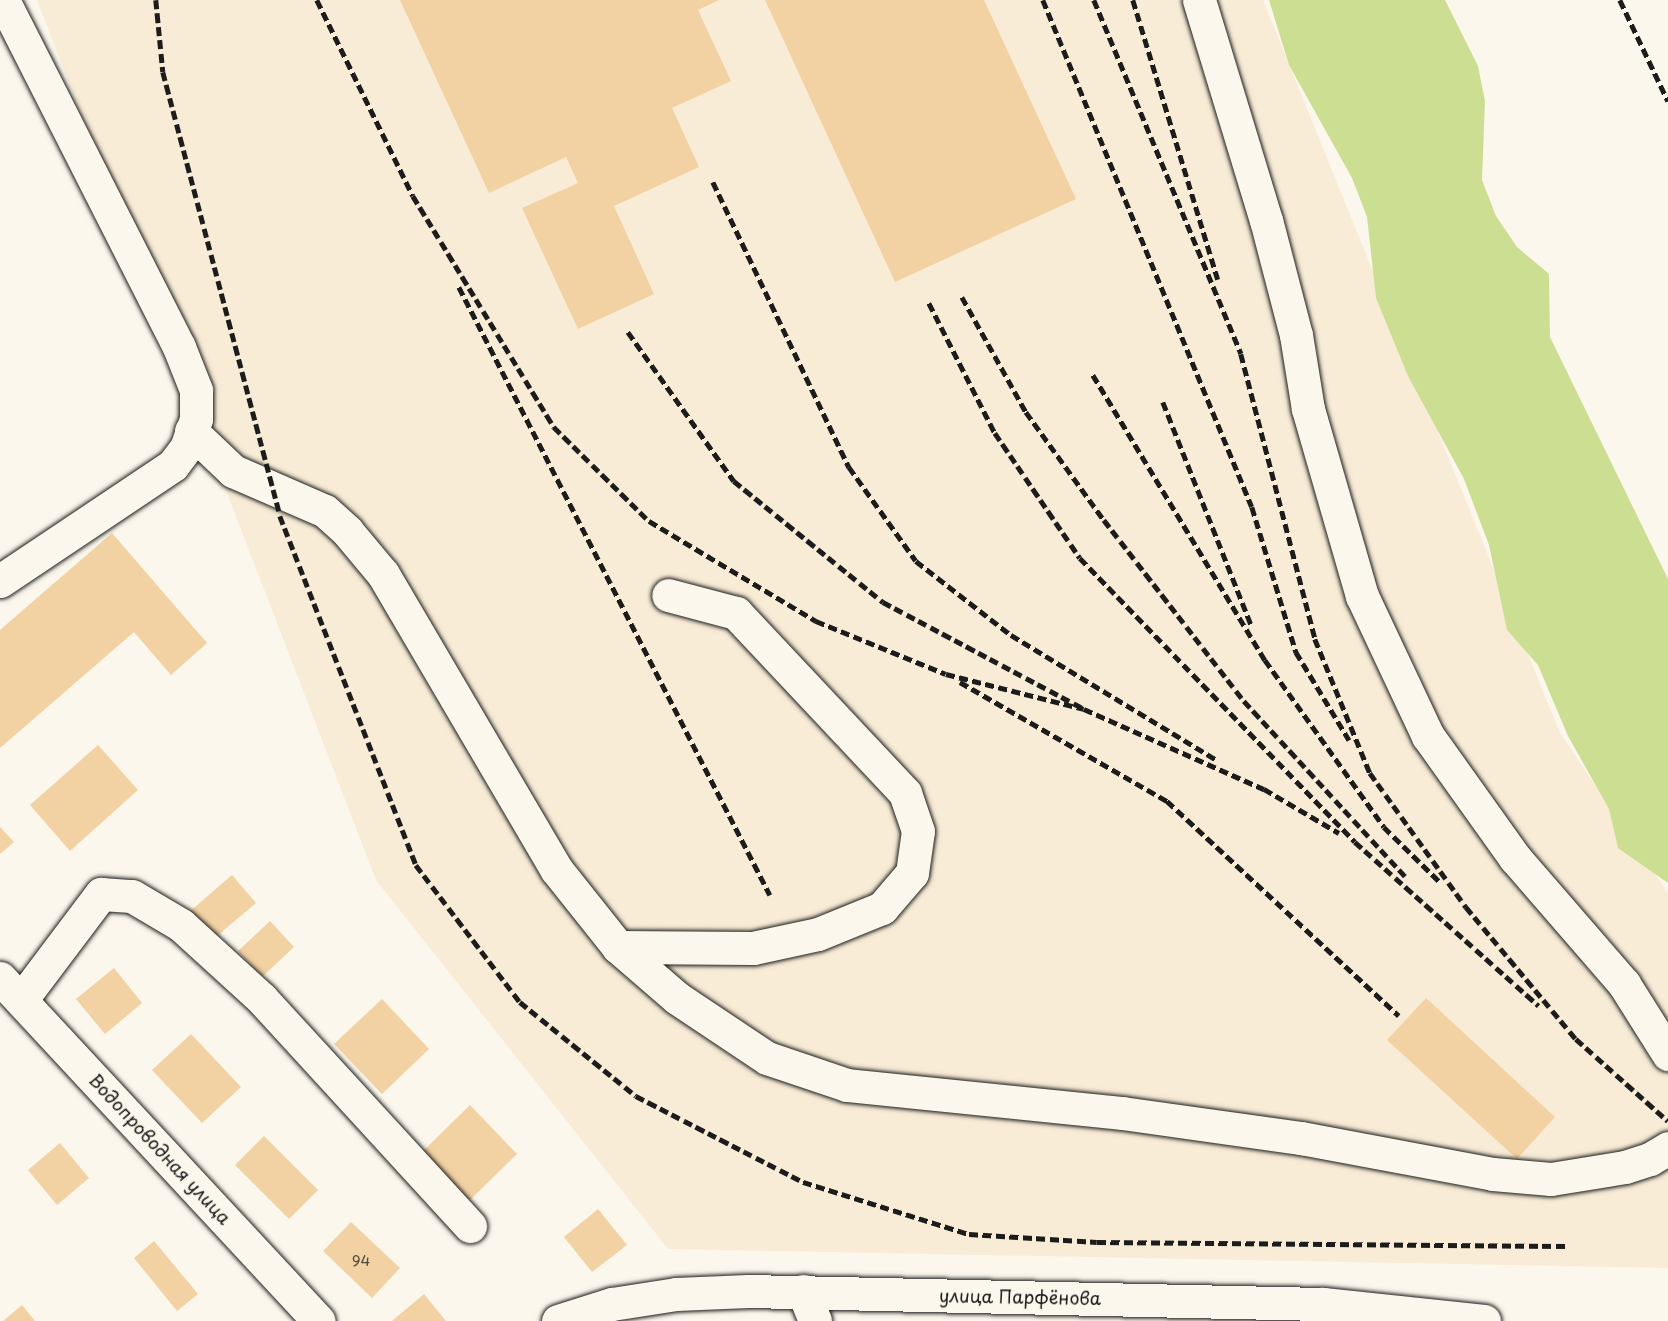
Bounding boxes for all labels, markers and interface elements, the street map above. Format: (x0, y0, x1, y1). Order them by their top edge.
street label: Водопроводная улица (84, 1069, 236, 1229)
house number: 94 (352, 1251, 370, 1269)
street label: улица Парфёнова (939, 1285, 1101, 1309)

